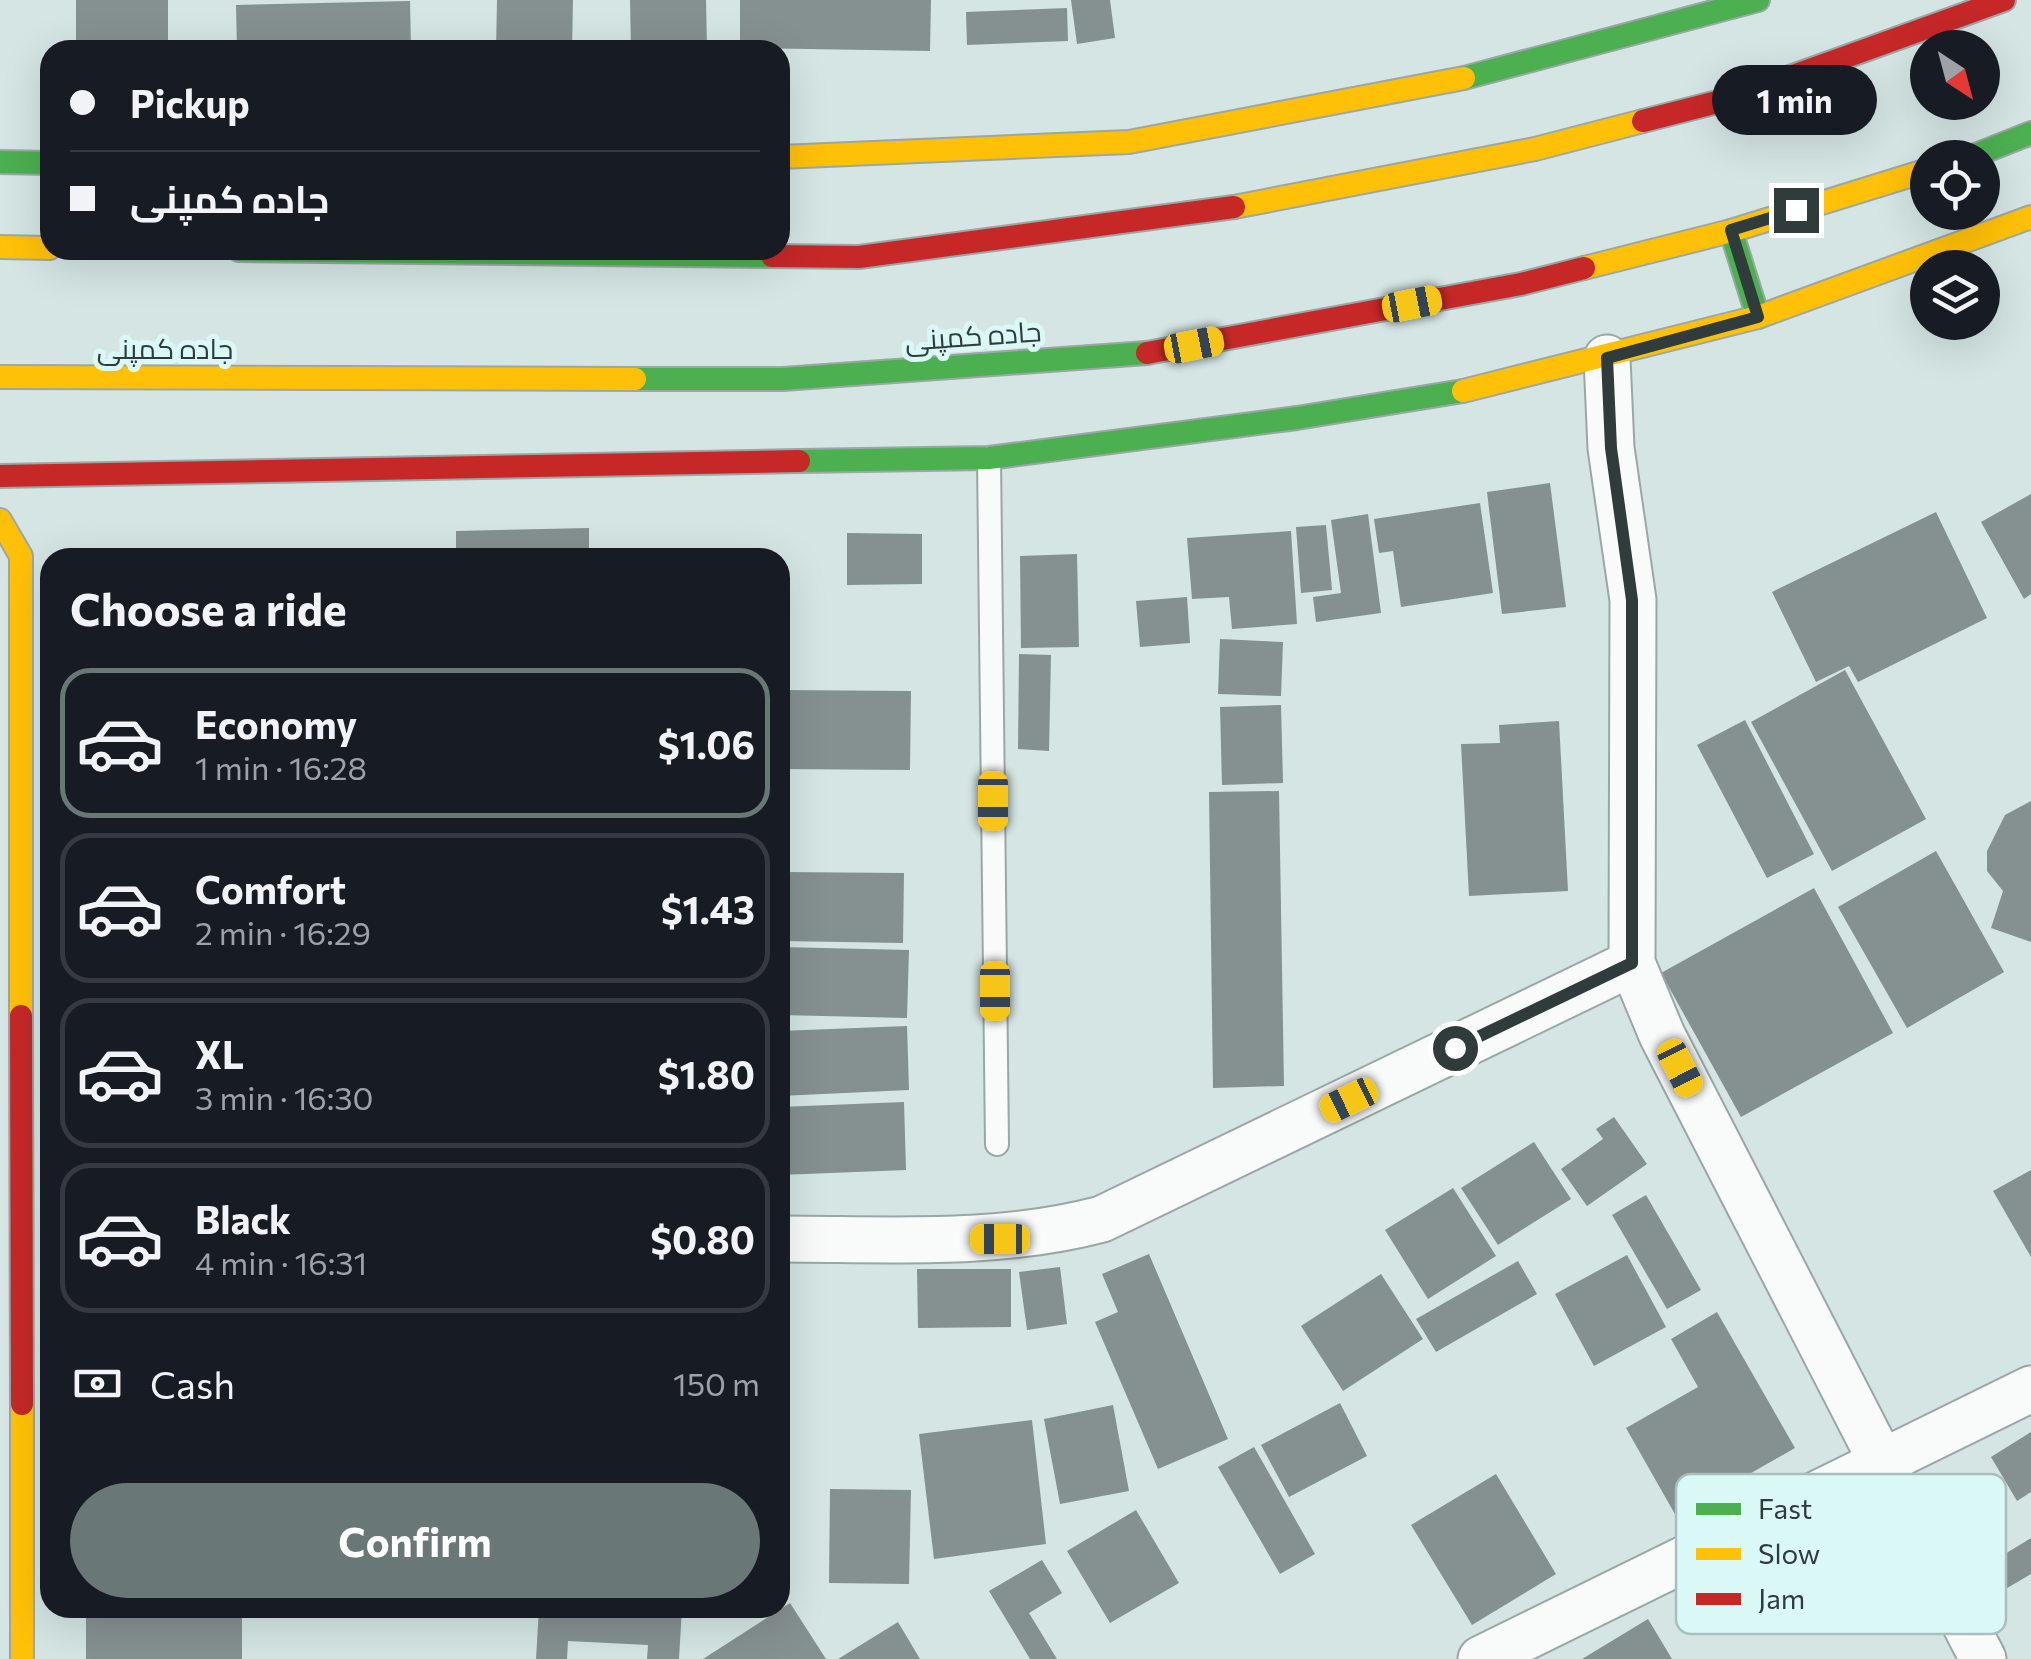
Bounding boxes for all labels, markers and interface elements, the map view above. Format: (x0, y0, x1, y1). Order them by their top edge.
north arrow (1910, 30, 2000, 120)
map controls (1910, 30, 2000, 340)
callout: 1 min (1714, 65, 1878, 135)
text: Pickup (130, 79, 250, 126)
text: 1 min (1757, 80, 1832, 120)
button: locate (1910, 140, 2000, 230)
text: جاده کمپنی (130, 174, 329, 221)
route end (1774, 188, 1819, 233)
button: layers (1910, 250, 2000, 340)
car (1380, 284, 1444, 324)
street label: جاده کمپنی (904, 313, 1042, 359)
car (1162, 325, 1226, 365)
street label: جاده کمپنی (97, 331, 233, 367)
text: Choose a ride (70, 580, 347, 635)
icon: car (75, 698, 165, 788)
text: Economy (195, 700, 357, 747)
text: $1.06 (658, 720, 755, 767)
text: 1 min · 16:28 (195, 747, 367, 787)
car (978, 771, 1008, 831)
icon: car (75, 863, 165, 953)
text: Comfort (195, 865, 346, 912)
text: $1.43 (661, 885, 755, 932)
text: 2 min · 16:29 (195, 912, 371, 952)
car (980, 961, 1010, 1021)
route start (1433, 1026, 1478, 1071)
icon: car (75, 1028, 165, 1118)
text: XL (195, 1030, 244, 1077)
car (1653, 1034, 1707, 1102)
text: $1.80 (658, 1050, 755, 1097)
car (1315, 1073, 1383, 1127)
text: 3 min · 16:30 (195, 1077, 373, 1117)
icon: car (75, 1193, 165, 1283)
text: Black (195, 1195, 291, 1242)
text: $0.80 (650, 1215, 755, 1262)
car (970, 1224, 1030, 1254)
text: 4 min · 16:31 (195, 1242, 367, 1282)
icon: cash (70, 1356, 125, 1411)
text: Cash (150, 1360, 235, 1407)
text: 150 m (673, 1363, 760, 1403)
legend (1676, 1474, 2006, 1634)
button: Confirm (70, 1483, 760, 1598)
text: Fast (1758, 1491, 1812, 1525)
text: Slow (1758, 1536, 1820, 1570)
text: Jam (1758, 1581, 1805, 1615)

